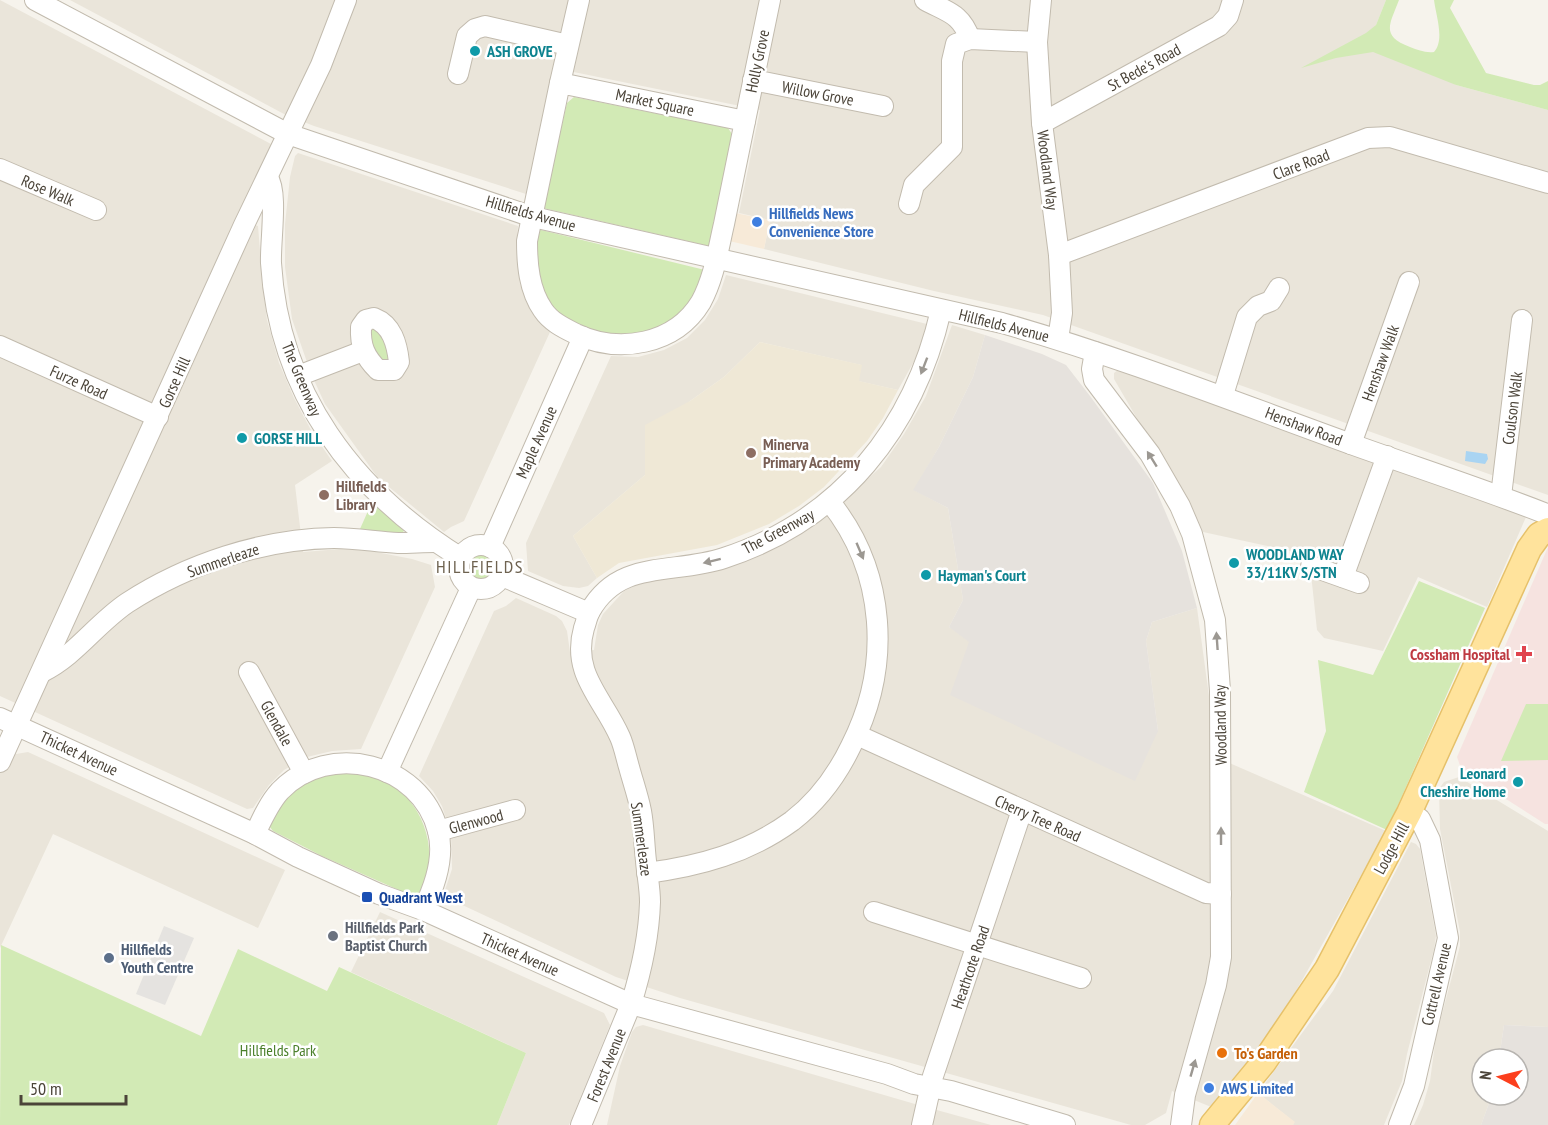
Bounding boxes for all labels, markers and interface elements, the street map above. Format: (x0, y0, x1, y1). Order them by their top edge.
street label: Holly Grove (741, 28, 773, 94)
street label: St Bede's Road (1104, 39, 1184, 95)
place label: ASH GROVE (486, 41, 553, 61)
marker: ASH GROVE (468, 44, 482, 58)
street label: Willow Grove (780, 76, 856, 110)
street label: Market Square (614, 84, 696, 120)
street label: Woodland Way (1033, 129, 1063, 211)
street label: Clare Road (1270, 144, 1332, 184)
street label: Rose Walk (18, 170, 78, 210)
street label: Hillfields Avenue (484, 191, 578, 235)
place label: Hillfields News Convenience Store (769, 203, 874, 241)
marker: Hillfields News Convenience Store (750, 215, 764, 229)
street label: Hillfields Avenue (957, 304, 1051, 346)
street label: Henshaw Walk (1357, 321, 1403, 404)
street label: The Greenway (277, 339, 327, 419)
street label: Gorse Hill (154, 353, 194, 411)
one-way arrow (919, 357, 928, 375)
street label: Furze Road (47, 360, 111, 404)
street label: Coulson Walk (1498, 370, 1526, 446)
street label: Henshaw Road (1263, 402, 1345, 450)
street label: Maple Avenue (511, 403, 561, 481)
place label: GORSE HILL (254, 428, 322, 448)
marker: GORSE HILL (235, 431, 249, 445)
place label: Minerva Primary Academy (763, 434, 861, 472)
marker: Minerva Primary Academy (744, 446, 758, 460)
one-way arrow (1147, 451, 1158, 467)
place label: Hillfields Library (336, 476, 387, 514)
marker: Hillfields Library (317, 488, 331, 502)
street label: The Greenway (739, 504, 817, 558)
street label: Summerleaze (185, 538, 261, 582)
one-way arrow (855, 543, 865, 561)
place label: WOODLAND WAY 33/11KV S/STN (1245, 544, 1344, 582)
district label: HILLFIELDS (436, 555, 524, 578)
marker: WOODLAND WAY 33/11KV S/STN (1227, 556, 1241, 570)
one-way arrow (703, 557, 721, 567)
place label: Hayman's Court (938, 565, 1026, 585)
marker: Hayman's Court (919, 568, 933, 582)
one-way arrow (1212, 631, 1221, 650)
place label: Cossham Hospital (1410, 644, 1510, 664)
marker: Cossham Hospital (1515, 645, 1533, 663)
street label: Woodland Way (1209, 684, 1231, 766)
street label: Glendale (256, 697, 298, 749)
street label: Thicket Avenue (37, 726, 121, 780)
place label: Leonard Cheshire Home (1420, 763, 1506, 801)
marker: Leonard Cheshire Home (1511, 775, 1525, 789)
street label: Cherry Tree Road (992, 790, 1084, 846)
street label: Summerleaze (627, 801, 657, 877)
street label: Glenwood (447, 804, 505, 838)
street label: Lodge Hill (1369, 818, 1413, 878)
one-way arrow (1216, 826, 1226, 845)
place label: Quadrant West (379, 887, 463, 907)
marker: Quadrant West (360, 890, 374, 904)
place label: Hillfields Park Baptist Church (345, 917, 427, 955)
street label: Heathcote Road (946, 923, 994, 1011)
street label: Thicket Avenue (478, 928, 562, 980)
marker: Hillfields Park Baptist Church (326, 929, 340, 943)
place label: Hillfields Youth Centre (120, 939, 194, 977)
street label: Cottrell Avenue (1417, 941, 1455, 1027)
marker: Hillfields Youth Centre (102, 951, 116, 965)
street label: Forest Avenue (582, 1025, 630, 1105)
park label: Hillfields Park (240, 1040, 317, 1060)
place label: To's Garden (1234, 1043, 1298, 1063)
marker: To's Garden (1215, 1046, 1229, 1060)
north arrow (1470, 1047, 1530, 1107)
one-way arrow (1189, 1059, 1198, 1077)
scale bar (21, 1068, 126, 1106)
text: N (1475, 1070, 1496, 1081)
text: 50 m (30, 1077, 62, 1100)
place label: AWS Limited (1220, 1078, 1293, 1098)
marker: AWS Limited (1202, 1081, 1216, 1095)

